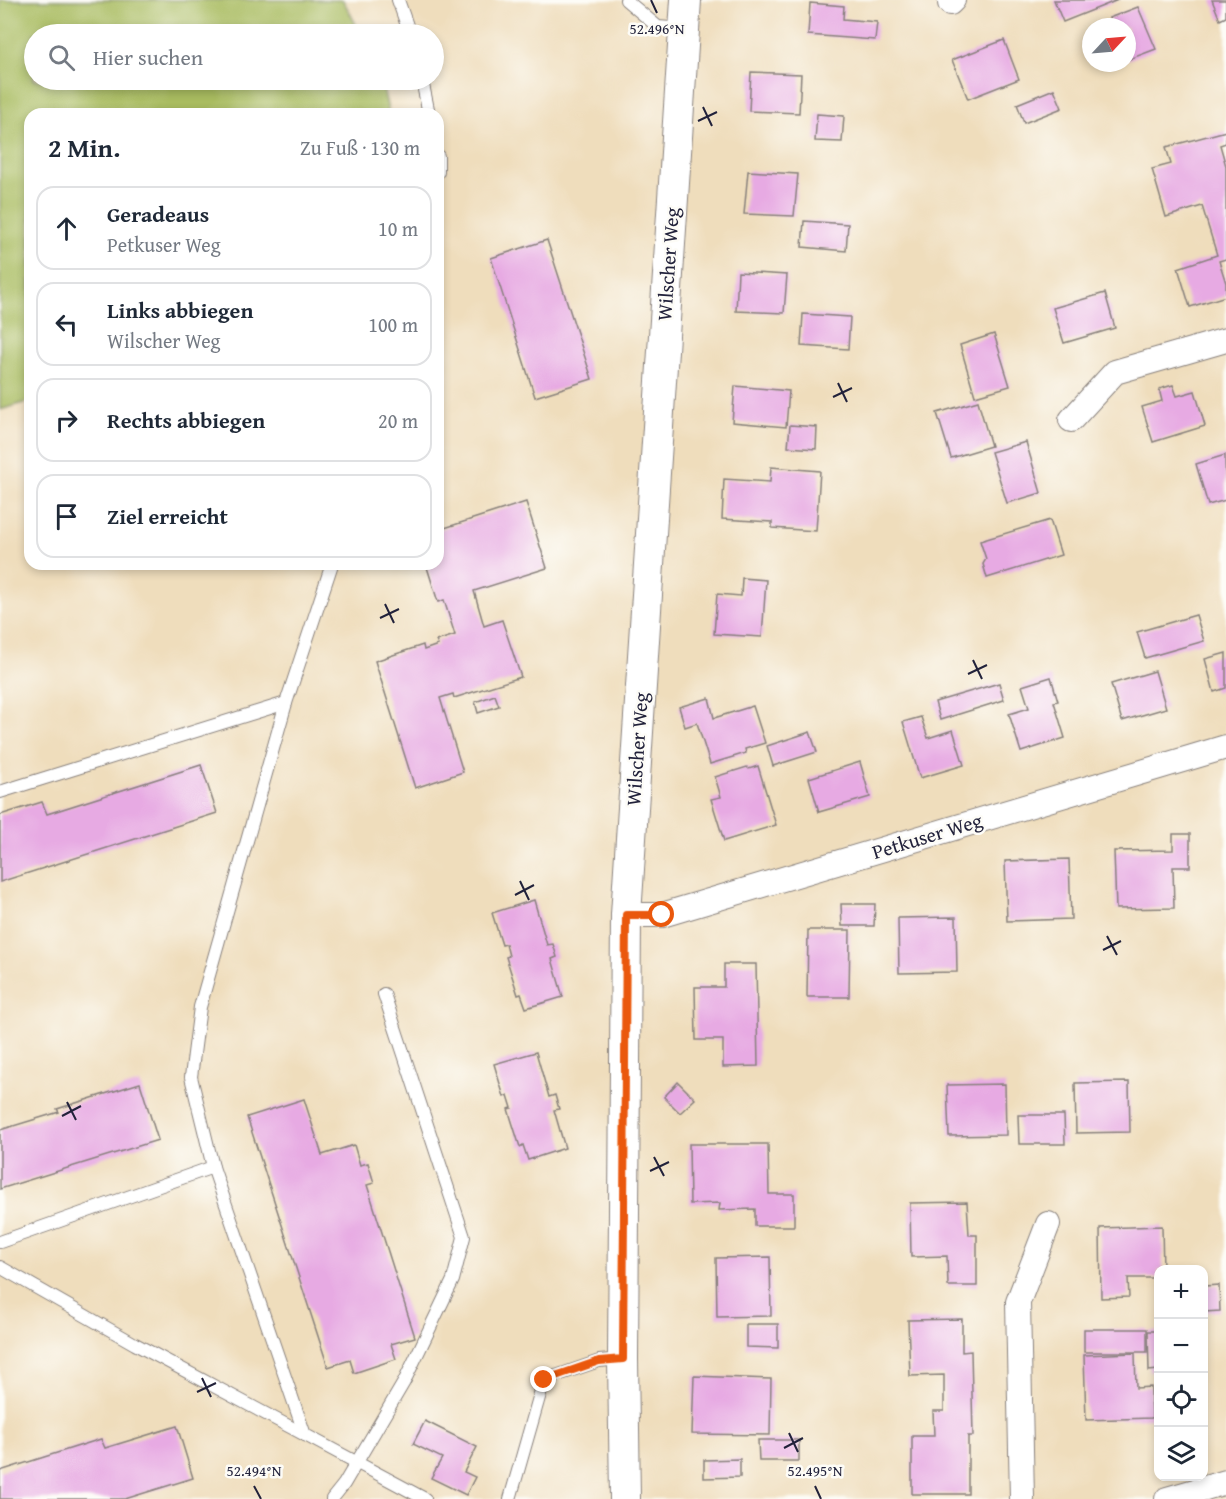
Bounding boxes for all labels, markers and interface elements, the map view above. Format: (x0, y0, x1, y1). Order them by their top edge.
text: 52.496°N (630, 18, 685, 39)
north arrow (1082, 18, 1136, 72)
search box (24, 24, 444, 90)
icon: search (45, 41, 78, 74)
text: Hier suchen (93, 41, 203, 73)
text: 2 Min. (48, 128, 120, 167)
text: Zu Fuß · 130 m (300, 133, 420, 162)
text: Geradeaus (107, 198, 209, 230)
street label: Wilscher Weg (649, 206, 686, 322)
icon: ahead (50, 212, 83, 245)
text: 10 m (378, 214, 418, 243)
text: Petkuser Weg (107, 230, 221, 259)
text: Links abbiegen (107, 294, 253, 326)
icon: left (50, 308, 83, 341)
text: 100 m (368, 310, 418, 339)
text: Wilscher Weg (107, 326, 221, 355)
icon: right (50, 404, 83, 437)
text: Rechts abbiegen (107, 404, 265, 436)
text: 20 m (378, 406, 418, 435)
icon: arrive (50, 500, 83, 533)
text: Ziel erreicht (107, 500, 228, 532)
street label: Wilscher Weg (618, 691, 655, 807)
street label: Petkuser Weg (868, 805, 986, 866)
route start (648, 901, 674, 927)
map controls (1154, 1265, 1208, 1481)
button: + (1154, 1265, 1208, 1319)
button: − (1154, 1319, 1208, 1373)
route end (530, 1366, 556, 1392)
button: locate (1154, 1373, 1208, 1427)
button: layers (1154, 1427, 1208, 1481)
text: 52.494°N (227, 1460, 282, 1481)
text: 52.495°N (788, 1460, 843, 1481)

